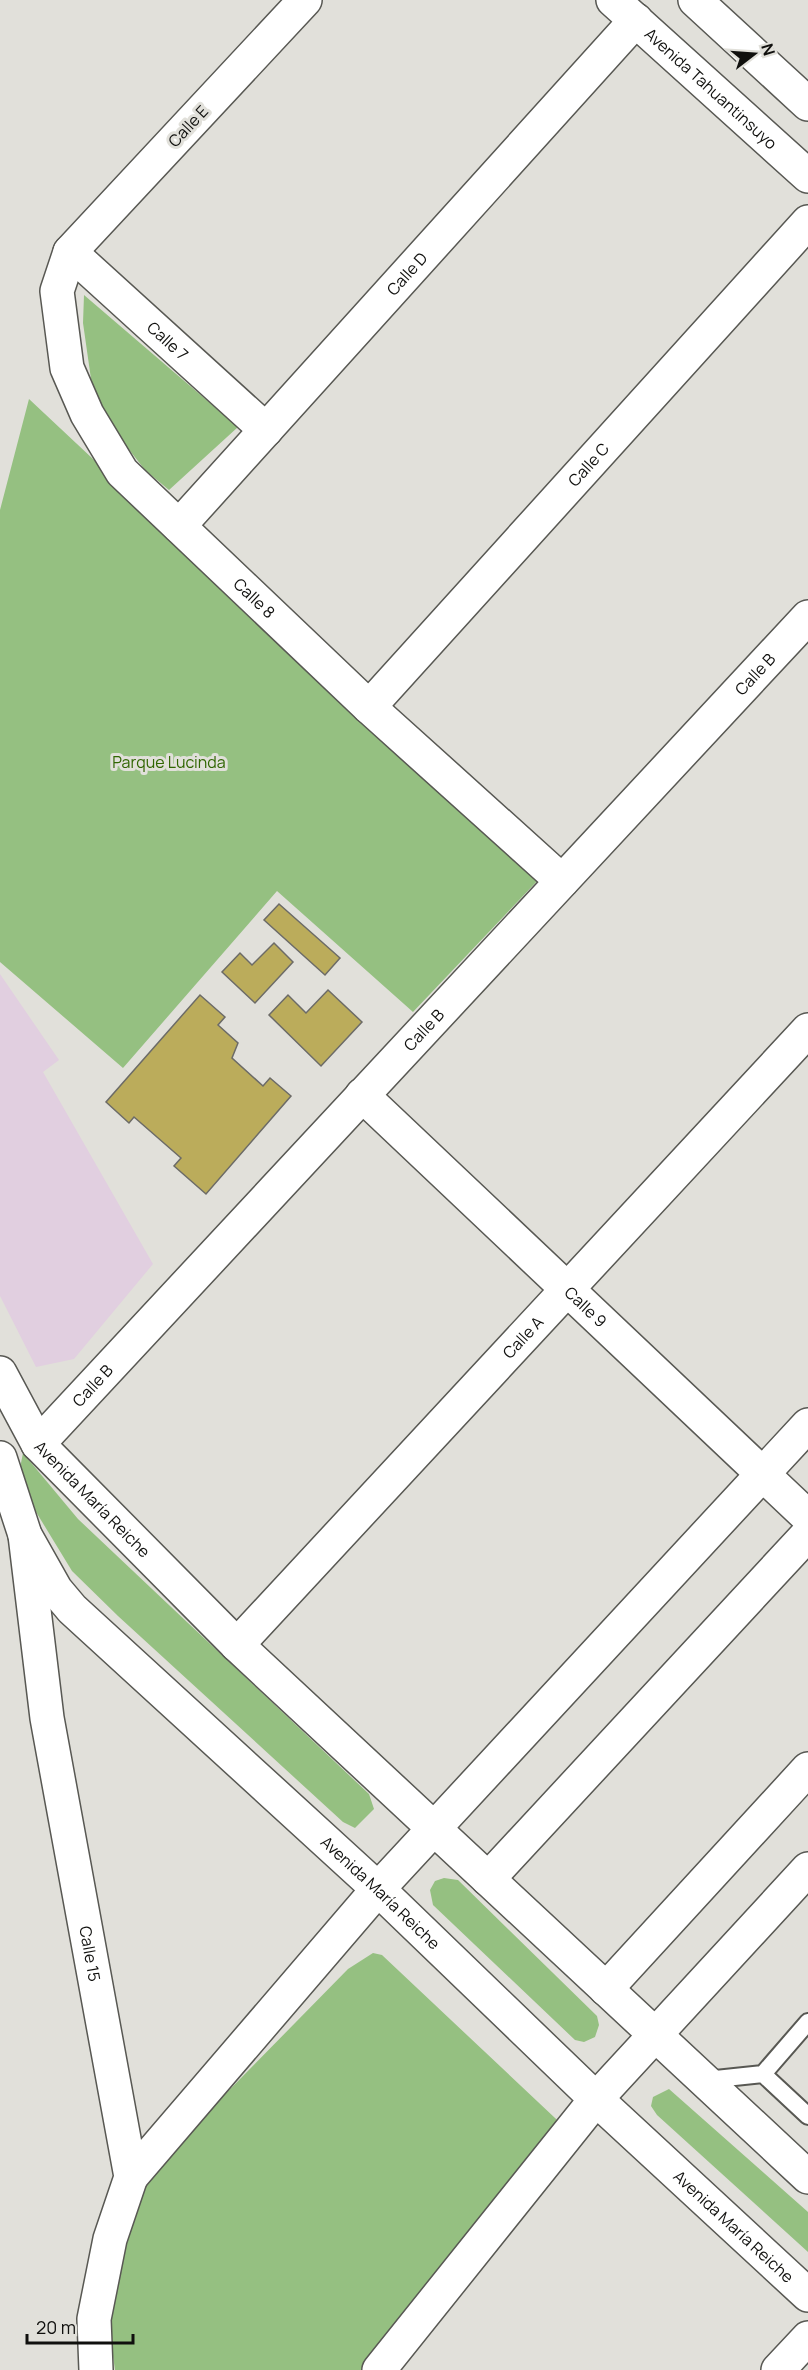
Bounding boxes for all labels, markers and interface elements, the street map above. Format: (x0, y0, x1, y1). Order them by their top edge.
street label: Avenida Tahuantinsuyo (640, 23, 782, 154)
north arrow (724, 24, 784, 84)
text: N (756, 41, 781, 58)
street label: Calle E (163, 100, 213, 152)
street label: Calle D (382, 247, 432, 300)
street label: Calle 7 (142, 316, 193, 365)
street label: Calle C (563, 438, 614, 491)
street label: Calle 8 (229, 573, 280, 623)
street label: Calle B (730, 648, 780, 700)
park label: Parque Lucinda (112, 751, 226, 773)
street label: Calle B (399, 1004, 449, 1056)
street label: Calle 9 (560, 1281, 612, 1332)
street label: Calle A (498, 1311, 548, 1363)
street label: Calle B (67, 1359, 118, 1411)
street label: Avenida María Reiche (30, 1436, 155, 1562)
street label: Avenida María Reiche (316, 1831, 445, 1954)
street label: Calle 15 (74, 1924, 106, 1983)
street label: Avenida María Reiche (669, 2165, 799, 2287)
scale bar (27, 2307, 134, 2345)
text: 20 m (36, 2315, 76, 2339)

